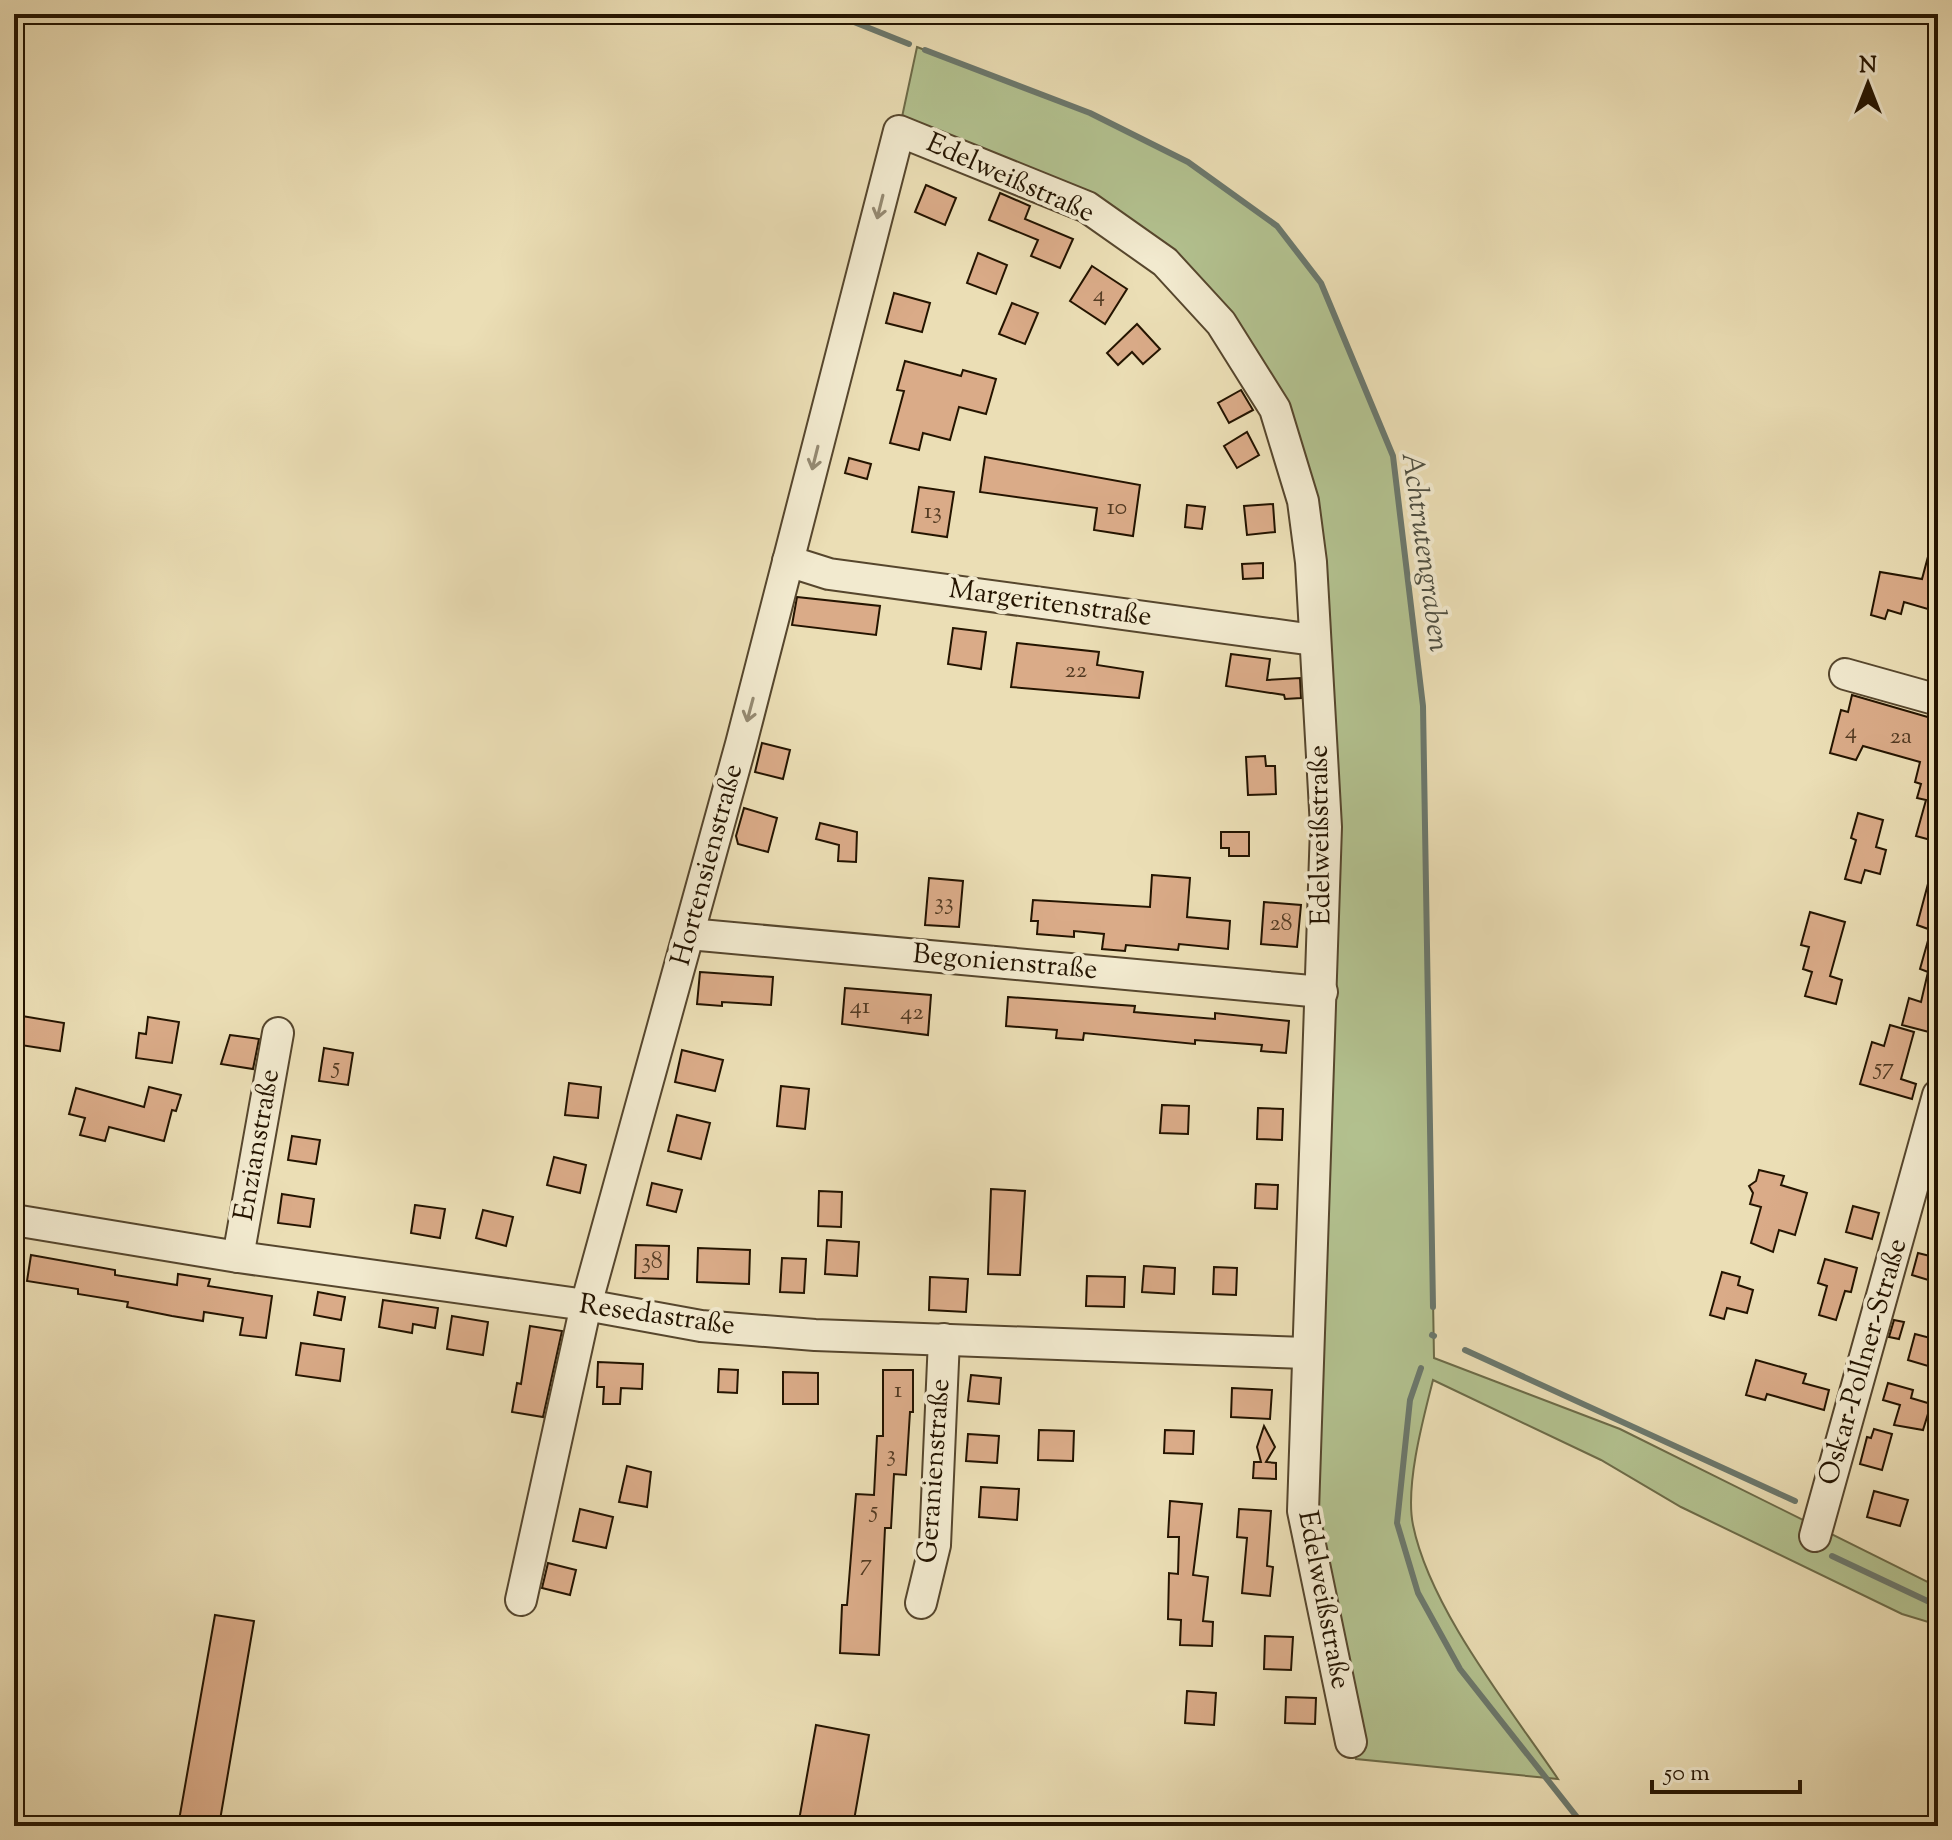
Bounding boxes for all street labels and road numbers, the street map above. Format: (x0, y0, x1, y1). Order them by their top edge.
street label: Edelweißstraße (919, 124, 1101, 234)
street label: Margeritenstraße (946, 570, 1154, 638)
street label: Edelweißstraße (1299, 744, 1343, 926)
street label: Hortensienstraße (662, 760, 754, 970)
street label: Begonienstraße (911, 935, 1099, 991)
street label: Enzianstraße (225, 1066, 291, 1224)
street label: Oskar-Pollner-Straße (1810, 1234, 1918, 1490)
street label: Resedastraße (577, 1285, 737, 1347)
street label: Geranienstraße (909, 1377, 961, 1565)
street label: Edelweißstraße (1286, 1508, 1360, 1692)

